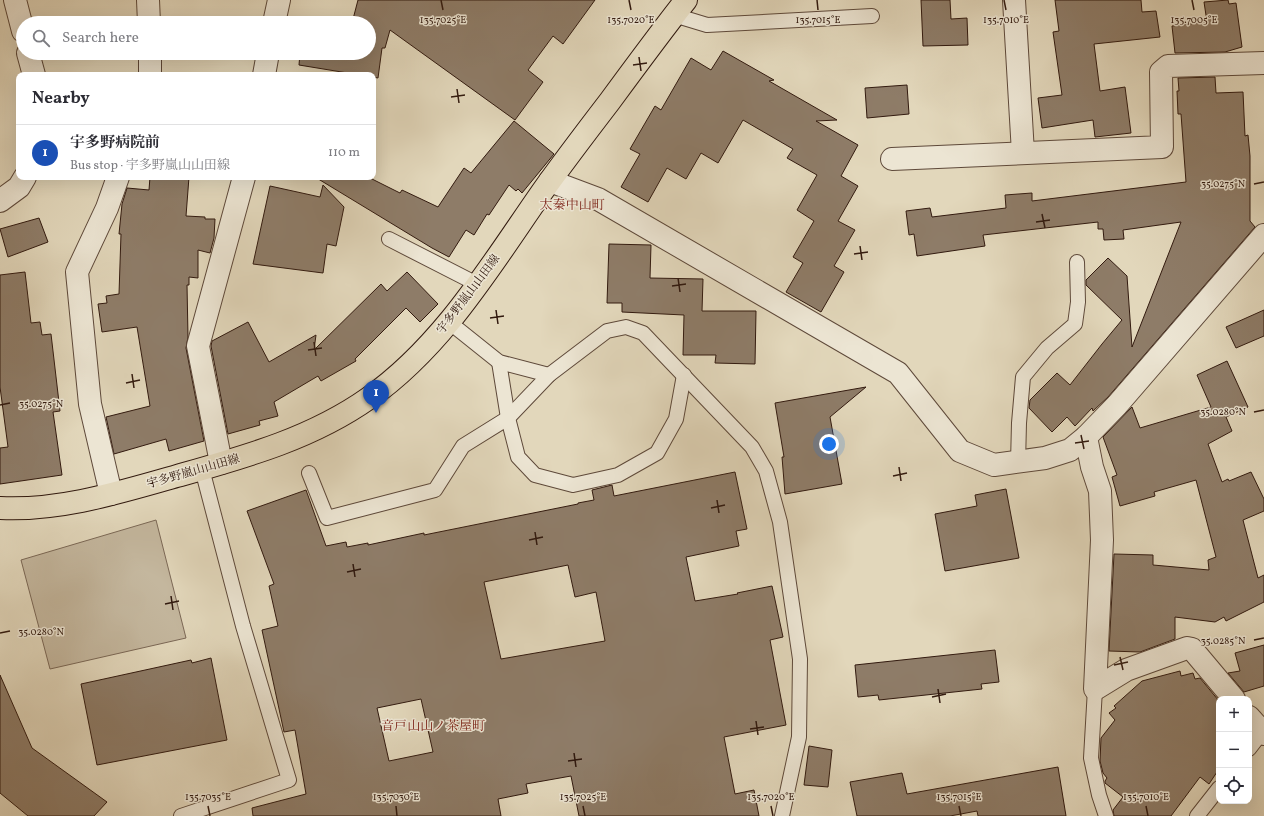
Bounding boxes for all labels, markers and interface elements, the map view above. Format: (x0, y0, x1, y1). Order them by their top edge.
text: 135.7025°E (420, 13, 466, 27)
text: 135.7020°E (607, 13, 655, 27)
text: 135.7015°E (796, 13, 840, 27)
text: 135.7010°E (983, 13, 1029, 27)
text: 135.7005°E (1170, 13, 1218, 27)
search box (16, 16, 376, 60)
icon: search (30, 27, 52, 49)
text: Search here (62, 28, 139, 49)
text: Nearby (32, 87, 90, 110)
text: 宇多野病院前 (70, 133, 160, 154)
text: 1 (42, 144, 48, 162)
text: 110 m (328, 144, 360, 162)
text: Bus stop · 宇多野嵐山山田線 (70, 157, 230, 175)
text: 35.0275°N (1201, 177, 1246, 191)
district label: 太秦中山町 (539, 197, 605, 215)
street label: 宇多野嵐山山田線 (434, 251, 504, 338)
pin: 1 (363, 380, 389, 413)
text: 35.0275°N (19, 397, 64, 411)
text: 35.0280°N (1200, 405, 1246, 419)
your location (819, 434, 839, 454)
street label: 宇多野嵐山山田線 (145, 451, 242, 493)
text: 35.0280°N (18, 625, 64, 639)
text: 35.0285°N (1201, 634, 1246, 648)
map controls (1216, 696, 1252, 804)
button: + (1216, 696, 1252, 732)
district label: 音戸山山ノ茶屋町 (381, 718, 485, 736)
button: − (1216, 732, 1252, 768)
button: locate (1216, 768, 1252, 804)
text: 135.7035°E (185, 790, 231, 804)
text: 135.7030°E (373, 790, 419, 804)
text: 135.7025°E (560, 790, 606, 804)
text: 135.7020°E (747, 790, 795, 804)
text: 135.7015°E (937, 790, 981, 804)
text: 135.7010°E (1123, 790, 1169, 804)

